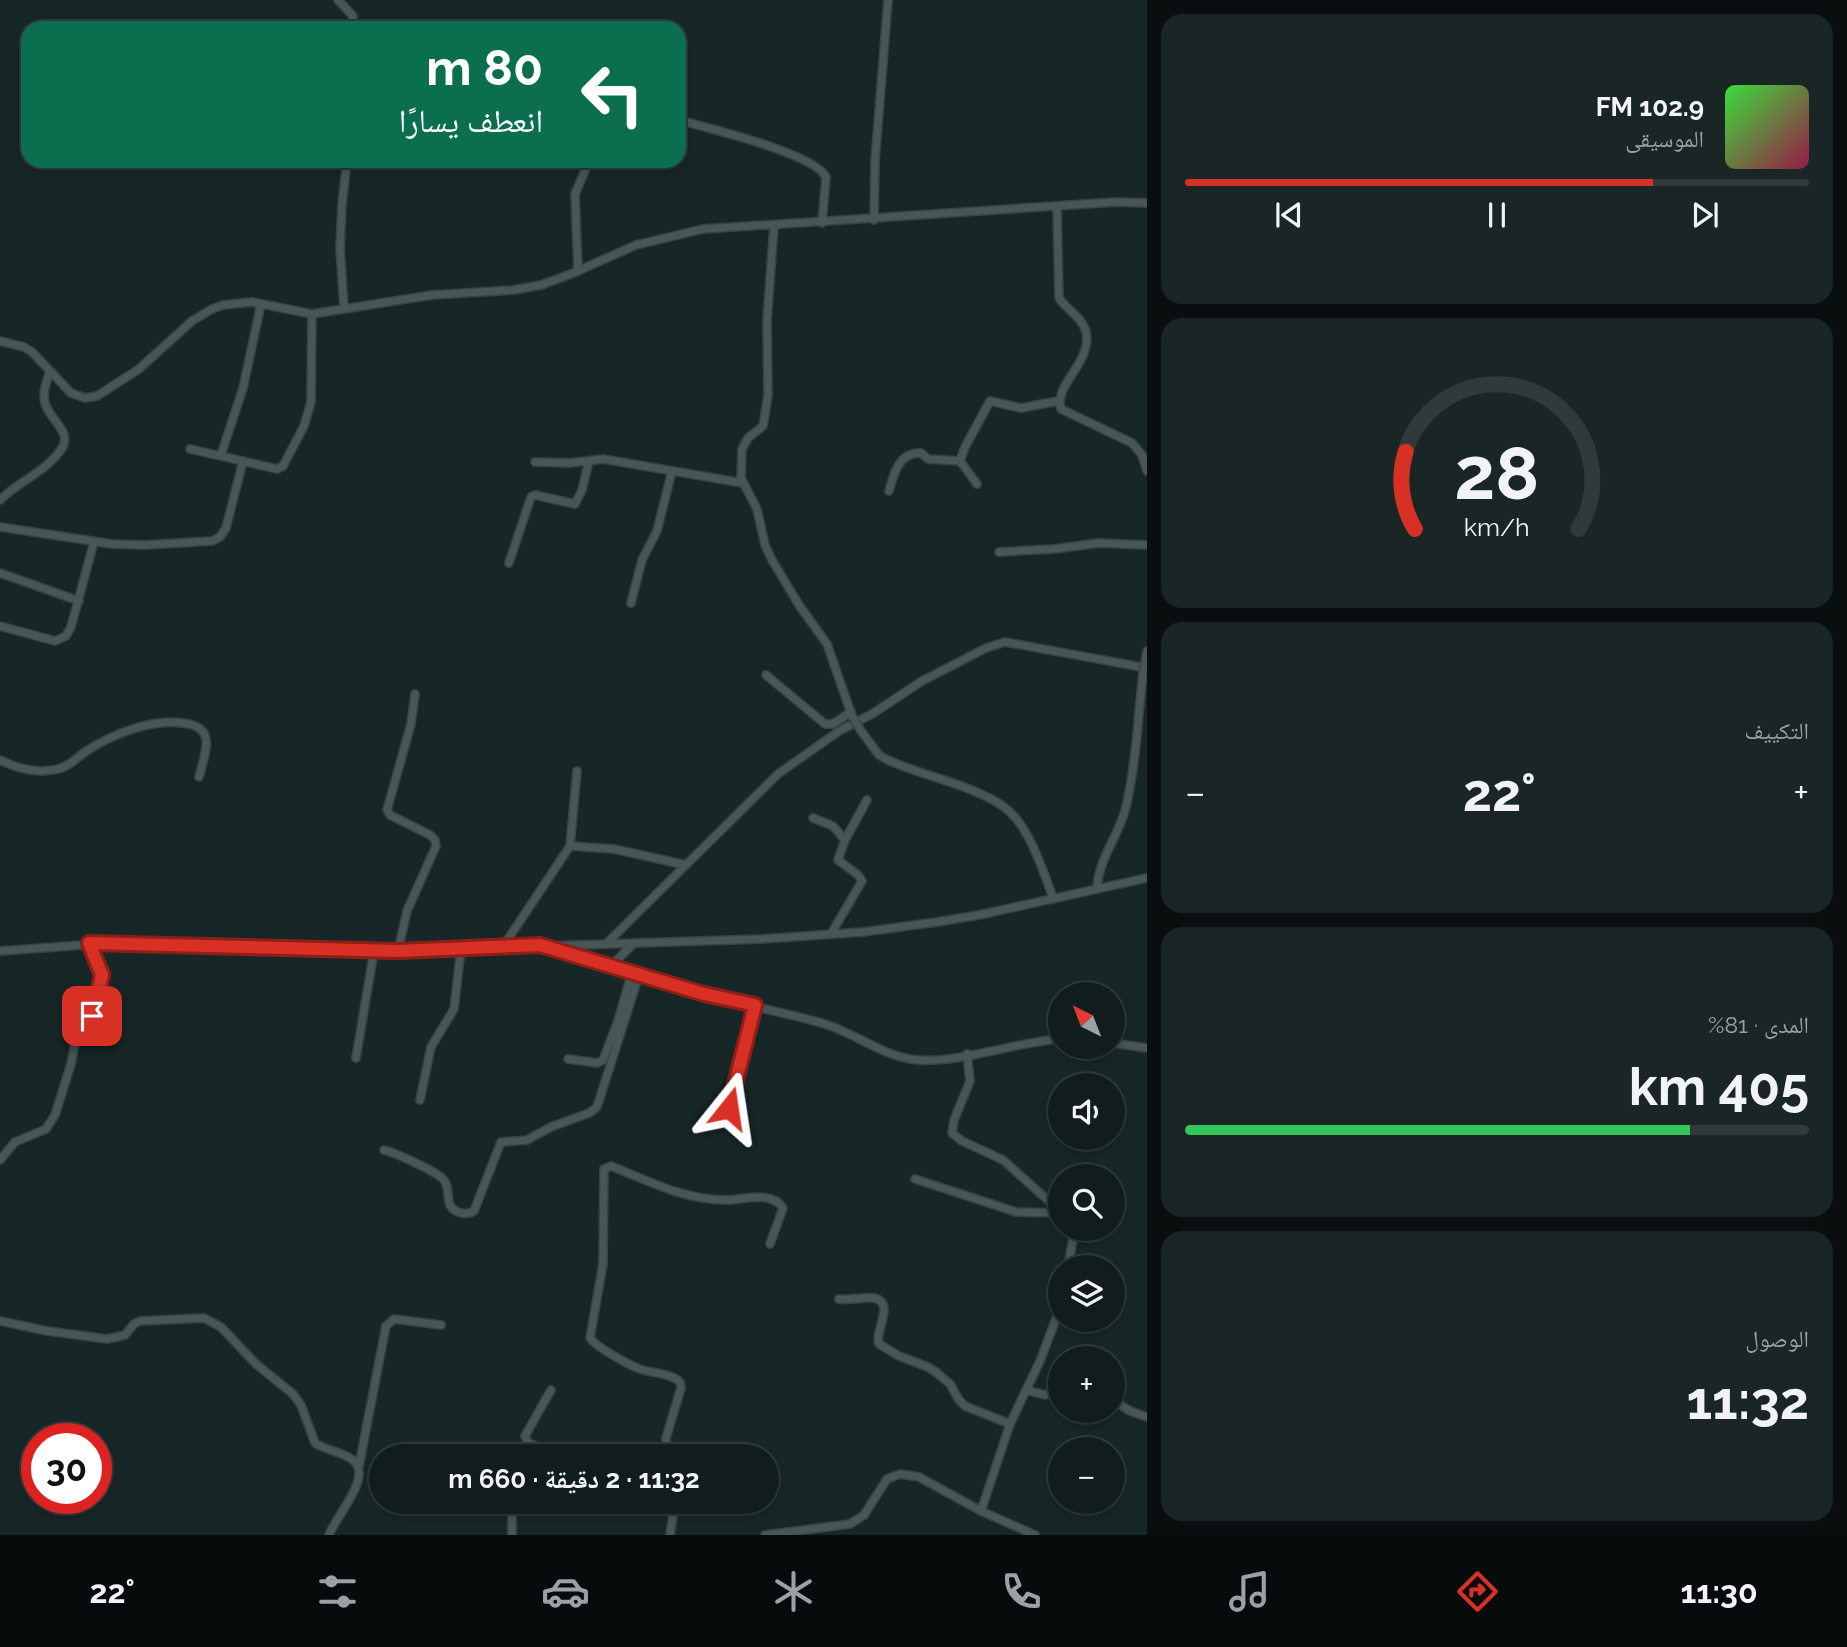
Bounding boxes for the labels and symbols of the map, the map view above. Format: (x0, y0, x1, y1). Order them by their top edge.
north arrow (1048, 982, 1125, 1059)
pin (62, 986, 122, 1046)
position arrow (692, 1071, 766, 1145)
speed limit sign: 30 (21, 1423, 112, 1514)

